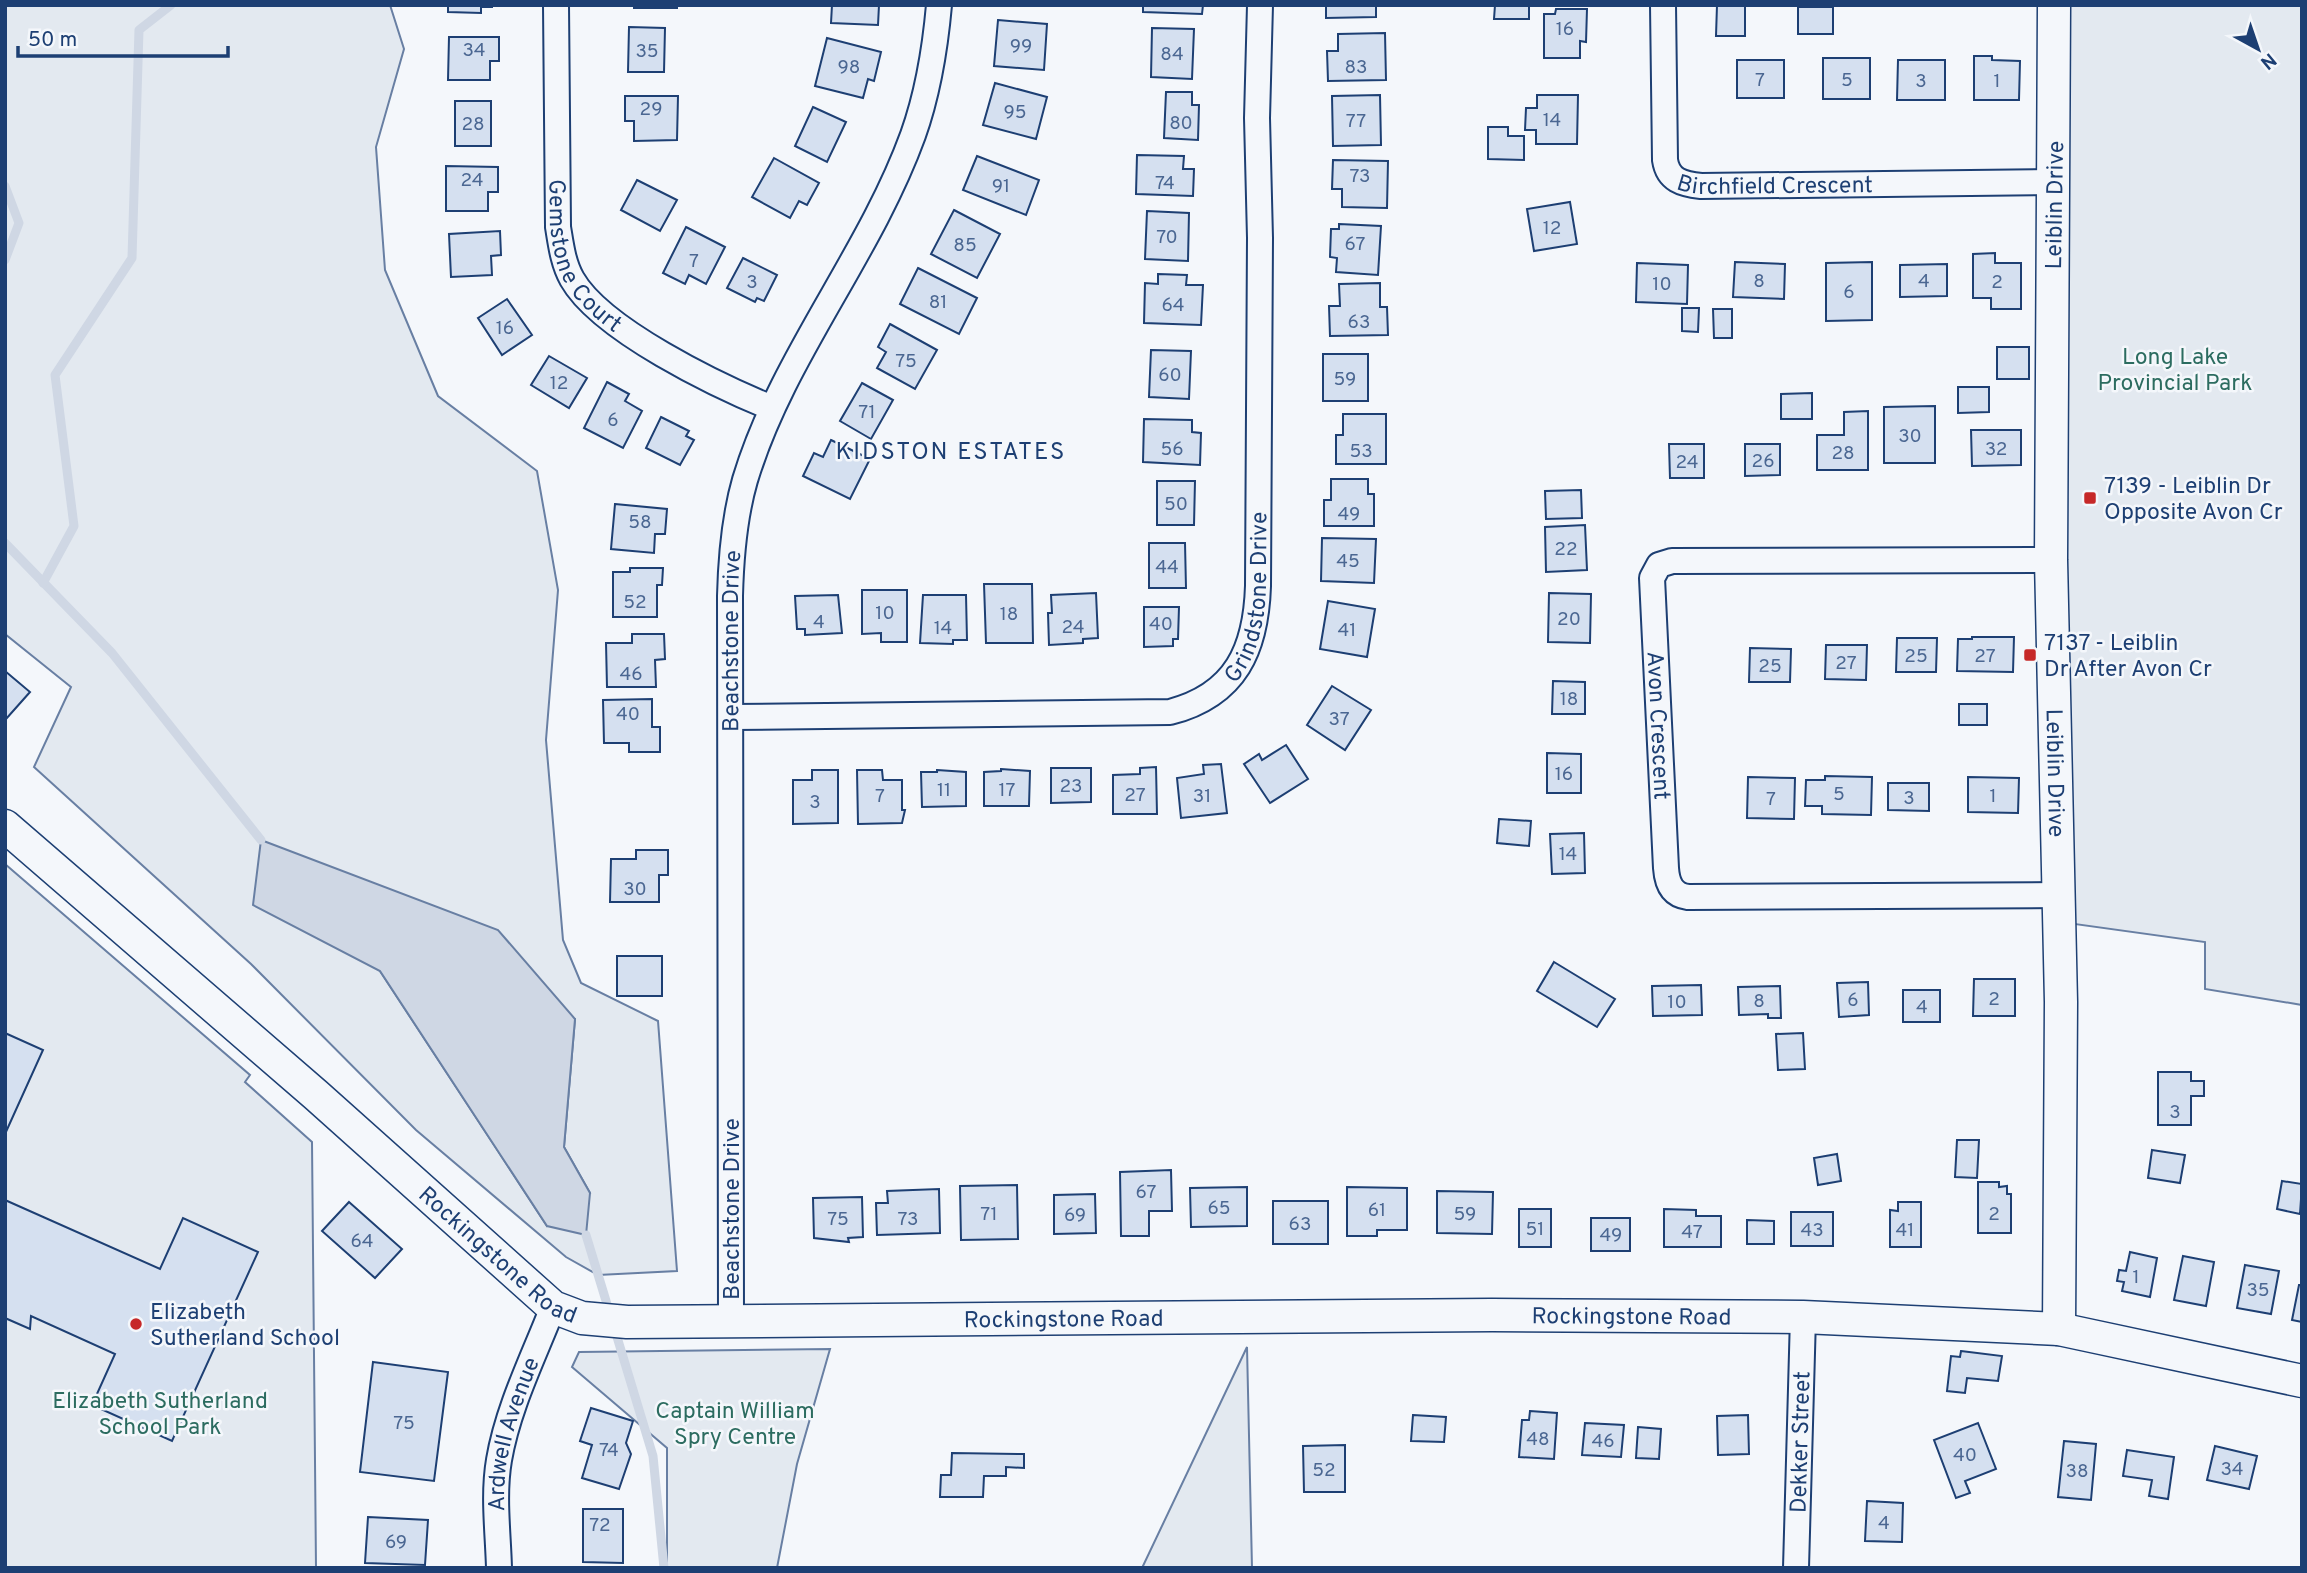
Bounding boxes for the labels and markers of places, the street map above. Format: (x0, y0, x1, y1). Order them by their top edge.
place label: 7139 - Leiblin Dr Opposite Avon Cr (2104, 473, 2283, 528)
marker: 7139 - Leiblin Dr Opposite Avon Cr (2082, 490, 2098, 506)
place label: 7137 - Leiblin Dr After Avon Cr (2044, 630, 2212, 685)
marker: 7137 - Leiblin Dr After Avon Cr (2022, 647, 2038, 663)
place label: Elizabeth Sutherland School (150, 1299, 340, 1354)
marker: Elizabeth Sutherland School (128, 1316, 144, 1332)

